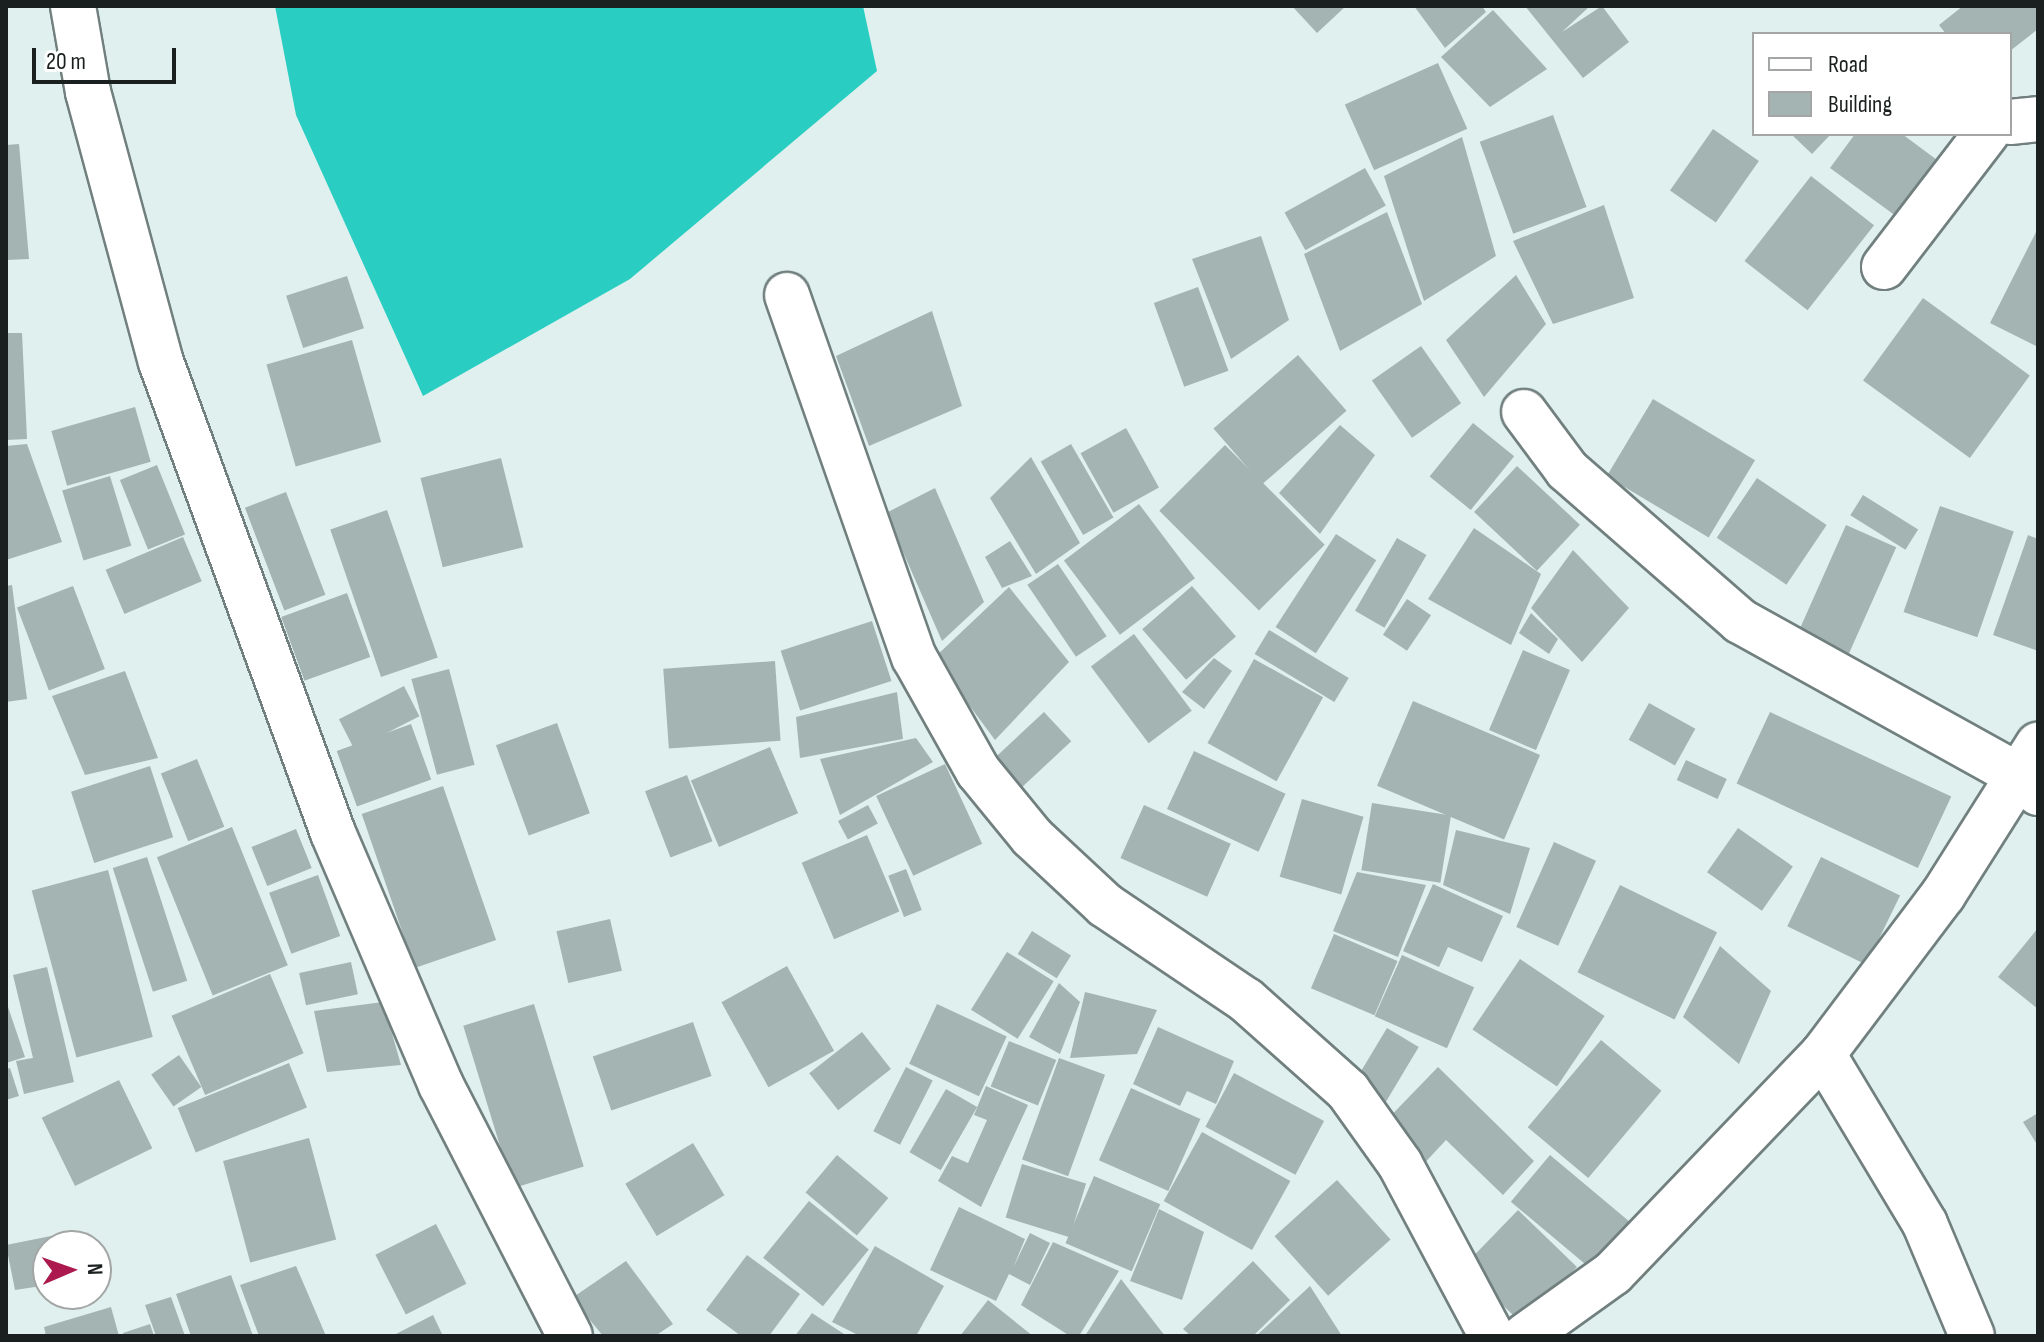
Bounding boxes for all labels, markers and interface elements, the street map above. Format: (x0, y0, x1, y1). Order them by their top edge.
scale bar (36, 32, 180, 82)
legend (1752, 32, 2012, 136)
text: 20 m (46, 47, 86, 76)
text: Road (1828, 50, 1868, 79)
text: Building (1828, 90, 1892, 119)
north arrow (32, 1230, 112, 1310)
text: N (81, 1263, 108, 1276)

